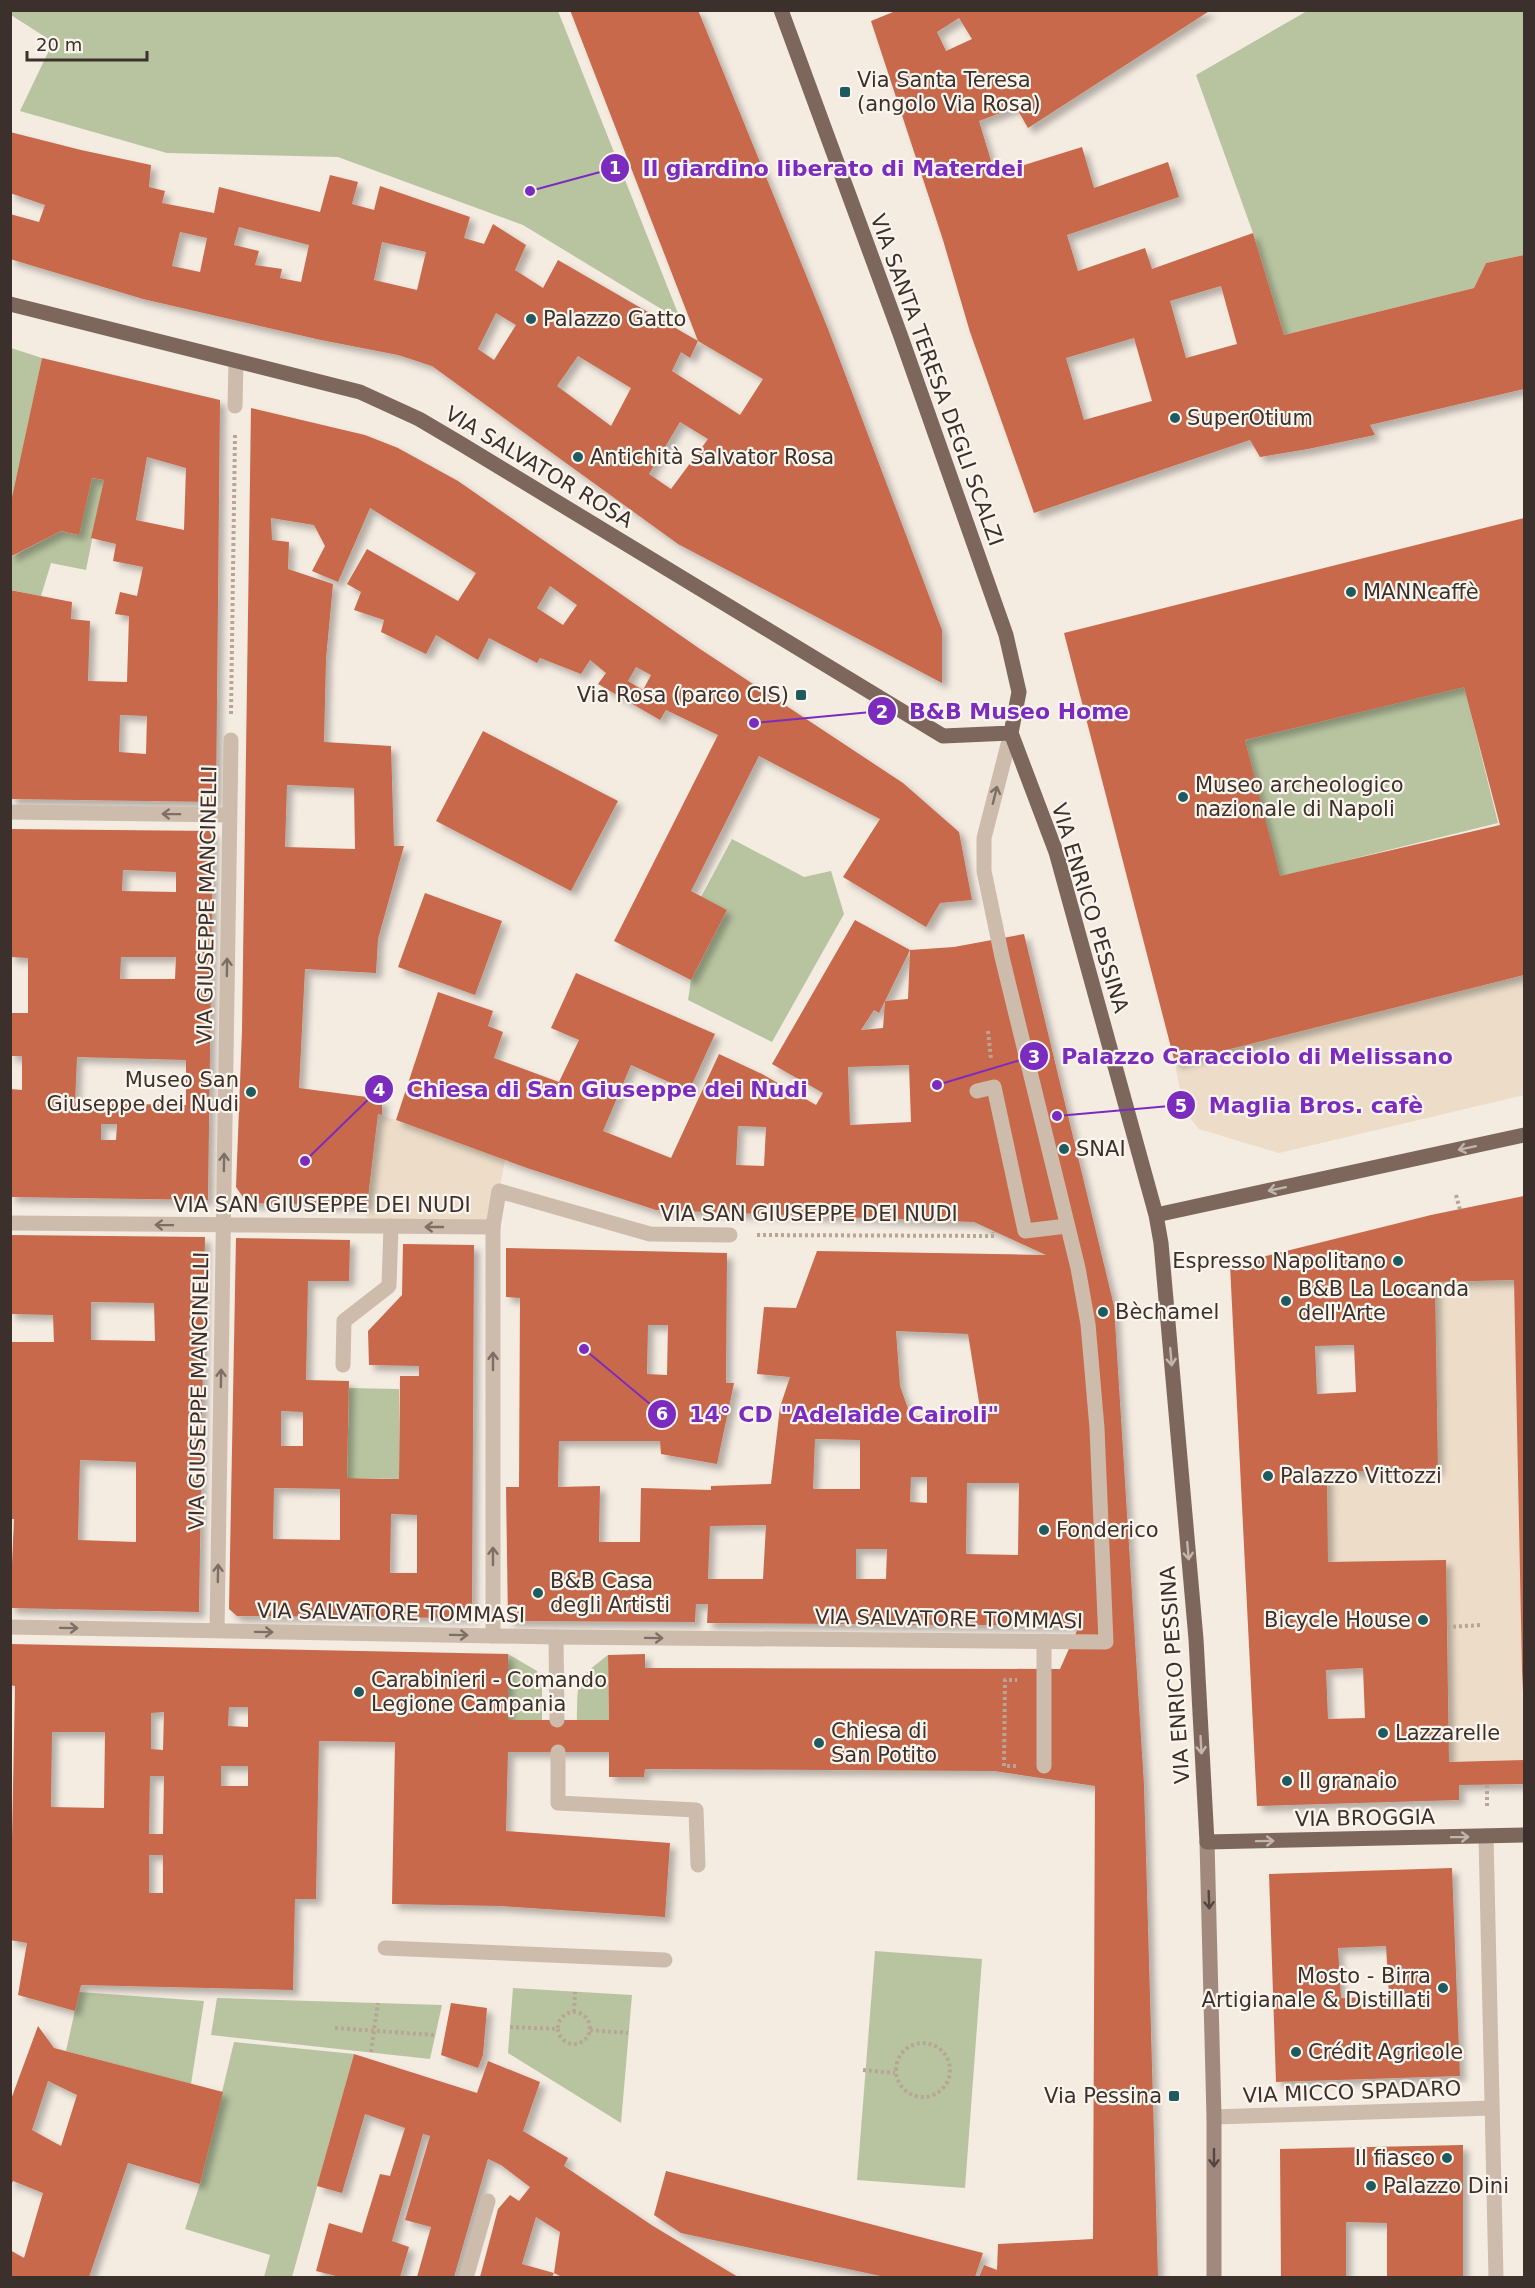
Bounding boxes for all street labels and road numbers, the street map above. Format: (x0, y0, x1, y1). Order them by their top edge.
street label: VIA SANTA TERESA DEGLI SCALZI (866, 211, 1008, 549)
street label: VIA SALVATOR ROSA (441, 401, 638, 533)
street label: VIA GIUSEPPE MANCINELLI (193, 765, 221, 1045)
street label: VIA ENRICO PESSINA (1047, 800, 1134, 1016)
street label: VIA SAN GIUSEPPE DEI NUDI (173, 1193, 471, 1217)
street label: VIA SAN GIUSEPPE DEI NUDI (660, 1202, 958, 1226)
street label: VIA GIUSEPPE MANCINELLI (185, 1251, 213, 1531)
street label: VIA ENRICO PESSINA (1155, 1565, 1195, 1785)
street label: VIA SALVATORE TOMMASI (257, 1599, 525, 1627)
street label: VIA SALVATORE TOMMASI (815, 1605, 1083, 1633)
street label: VIA BROGGIA (1295, 1805, 1436, 1831)
street label: VIA MICCO SPADARO (1242, 2076, 1462, 2108)

